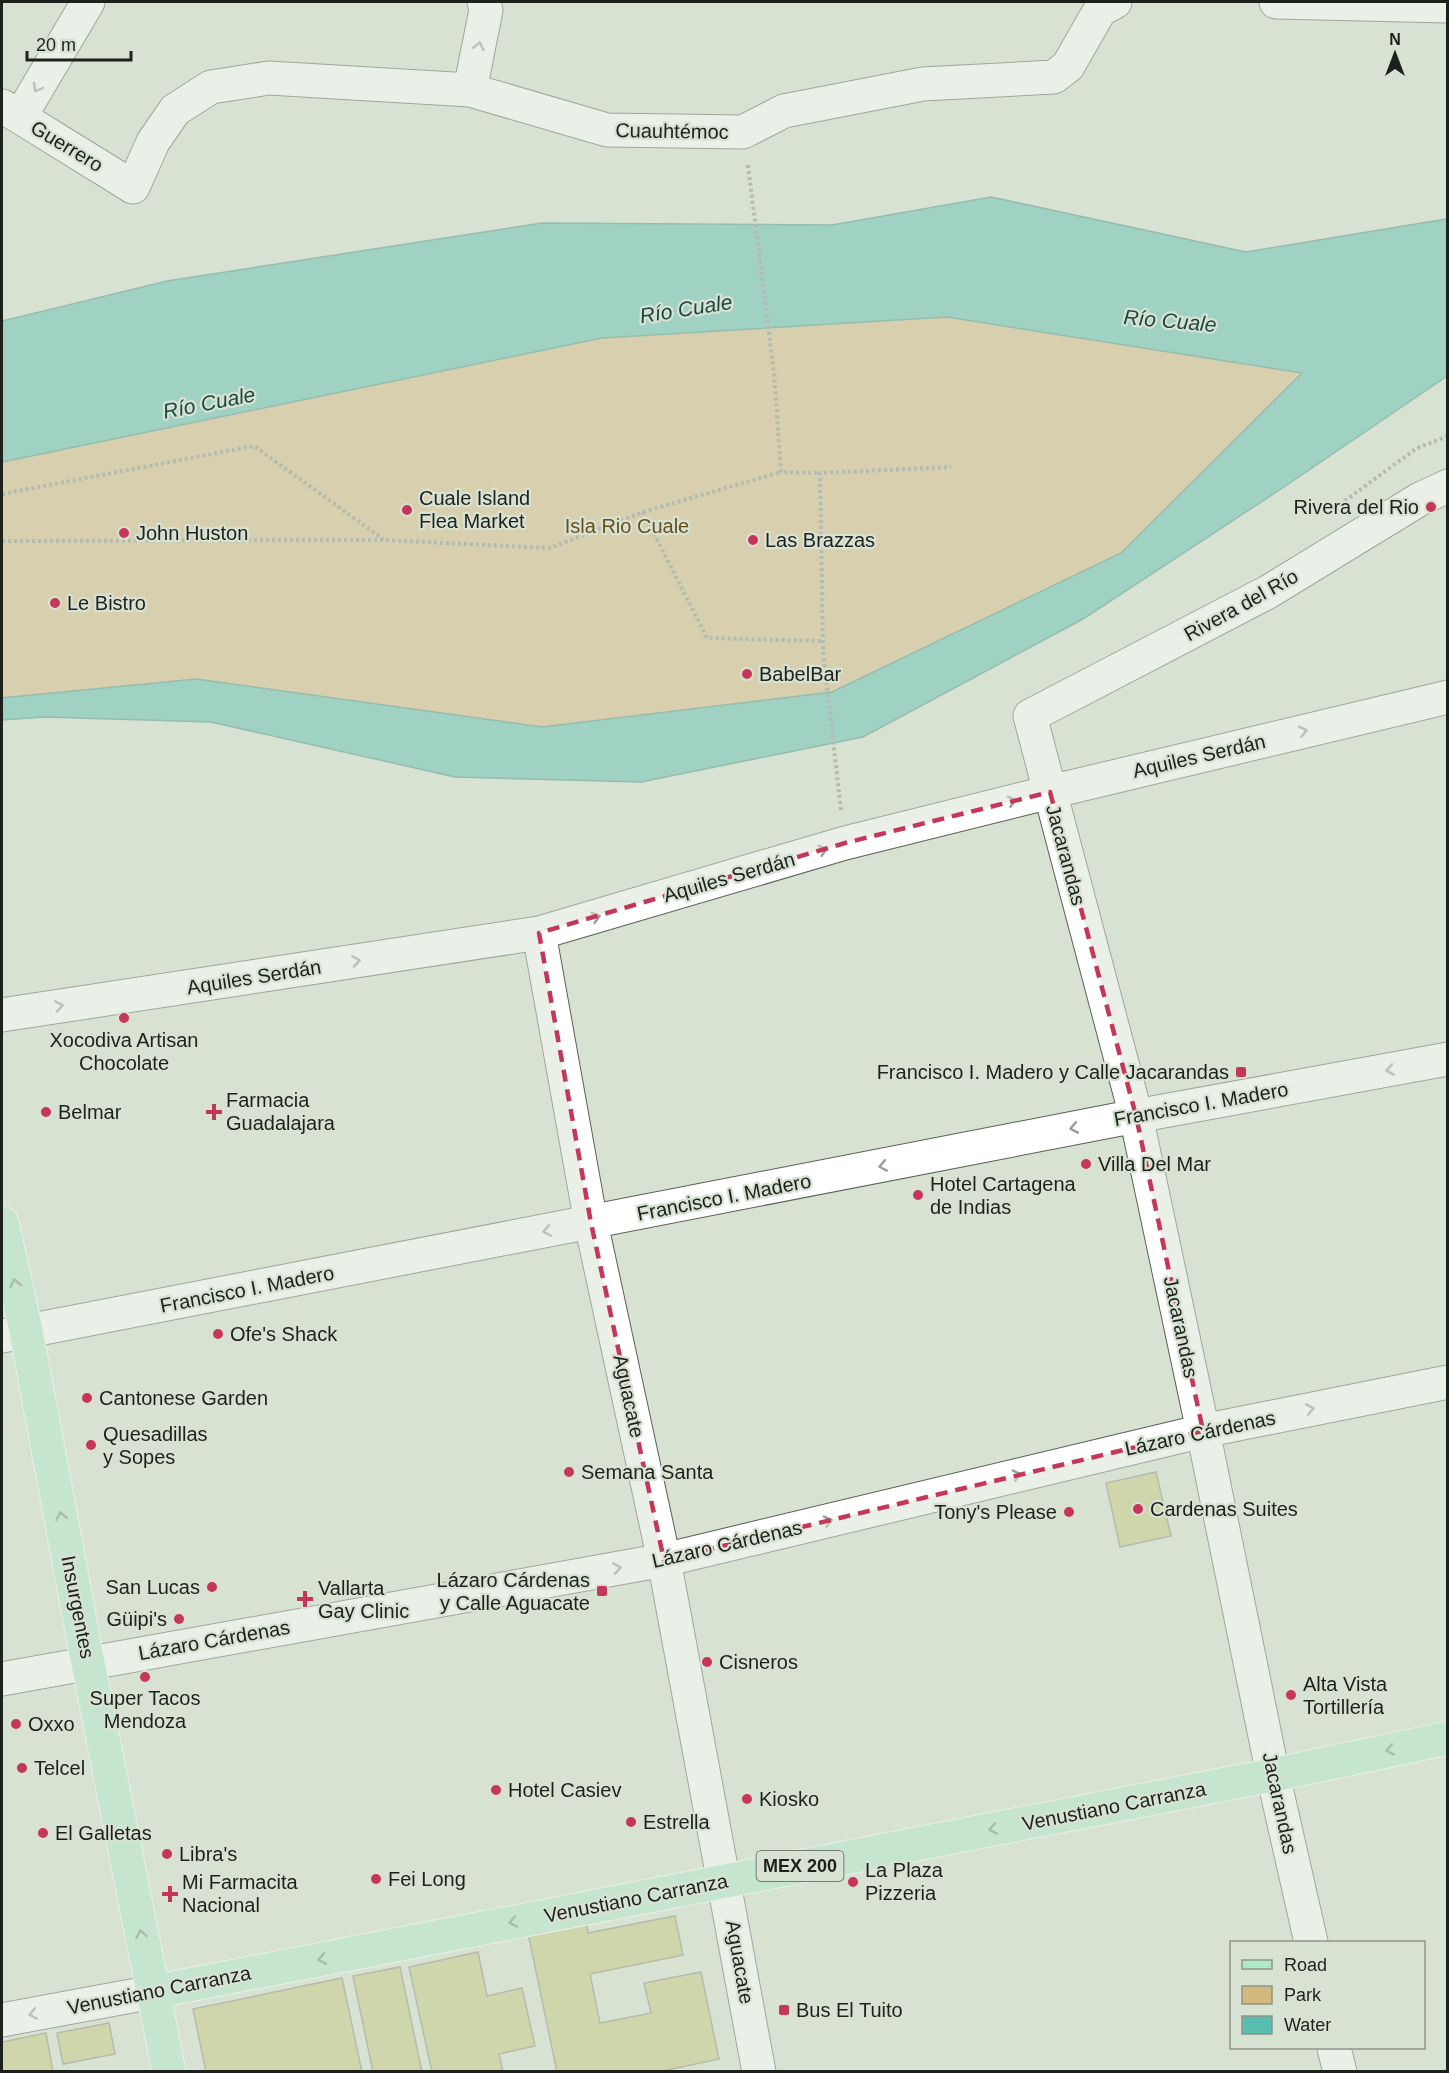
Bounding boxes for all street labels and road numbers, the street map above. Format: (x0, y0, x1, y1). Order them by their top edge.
street label: Guerrero (27, 116, 107, 176)
street label: Cuauhtémoc (615, 119, 729, 143)
street label: Rivera del Río (1180, 565, 1302, 645)
street label: Aquiles Serdán (1130, 730, 1268, 782)
street label: Jacarandas (1042, 802, 1090, 908)
street label: Aquiles Serdán (661, 848, 797, 906)
street label: Aquiles Serdán (185, 956, 323, 998)
street label: Francisco I. Madero (1112, 1078, 1290, 1130)
street label: Francisco I. Madero (635, 1169, 813, 1225)
street label: Francisco I. Madero (158, 1261, 336, 1317)
street label: Jacarandas (1159, 1274, 1203, 1380)
street label: Aguacate (609, 1352, 649, 1440)
street label: Lázaro Cárdenas (1123, 1406, 1277, 1460)
street label: Lázaro Cárdenas (650, 1516, 804, 1572)
street label: Insurgentes (57, 1554, 99, 1660)
street label: Lázaro Cárdenas (137, 1616, 291, 1664)
street label: Jacarandas (1258, 1750, 1302, 1856)
street label: Venustiano Carranza (1020, 1777, 1209, 1835)
road number: MEX 200 (756, 1851, 844, 1881)
street label: Venustiano Carranza (542, 1869, 731, 1927)
street label: Aguacate (722, 1918, 758, 2006)
street label: Venustiano Carranza (65, 1961, 254, 2019)

